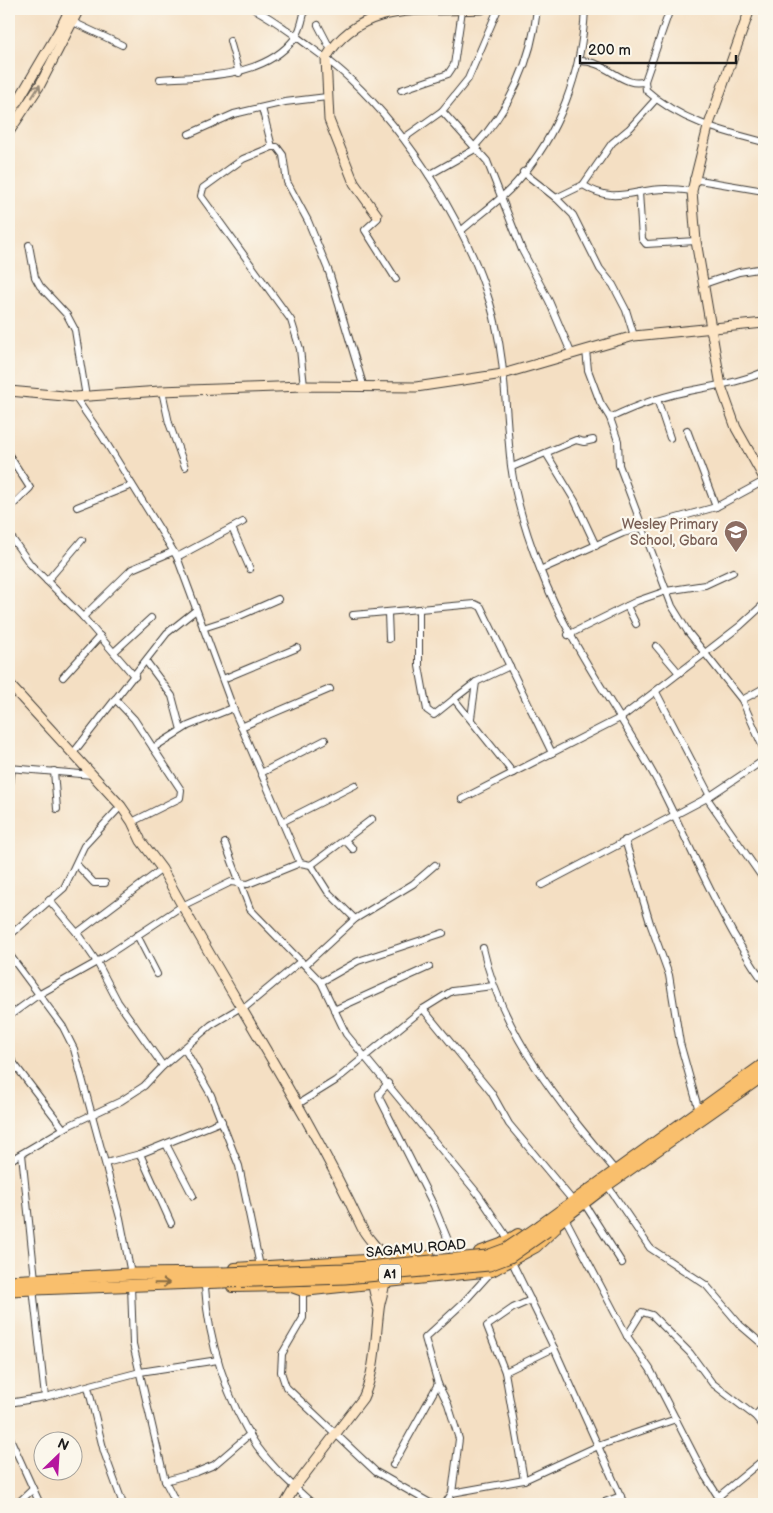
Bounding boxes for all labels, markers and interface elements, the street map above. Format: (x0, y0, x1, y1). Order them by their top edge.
scale bar (580, 32, 737, 64)
text: 200 m (588, 41, 631, 60)
one-way arrow (31, 85, 41, 99)
place label: Wesley Primary School, Gbara (622, 516, 719, 549)
school or university icon: Wesley Primary School, Gbara (723, 519, 749, 553)
street label: SAGAMU ROAD (365, 1236, 467, 1261)
road number: A1 (379, 1264, 401, 1284)
one-way arrow (154, 1278, 170, 1288)
north arrow (32, 1430, 82, 1480)
text: N (55, 1435, 72, 1455)

